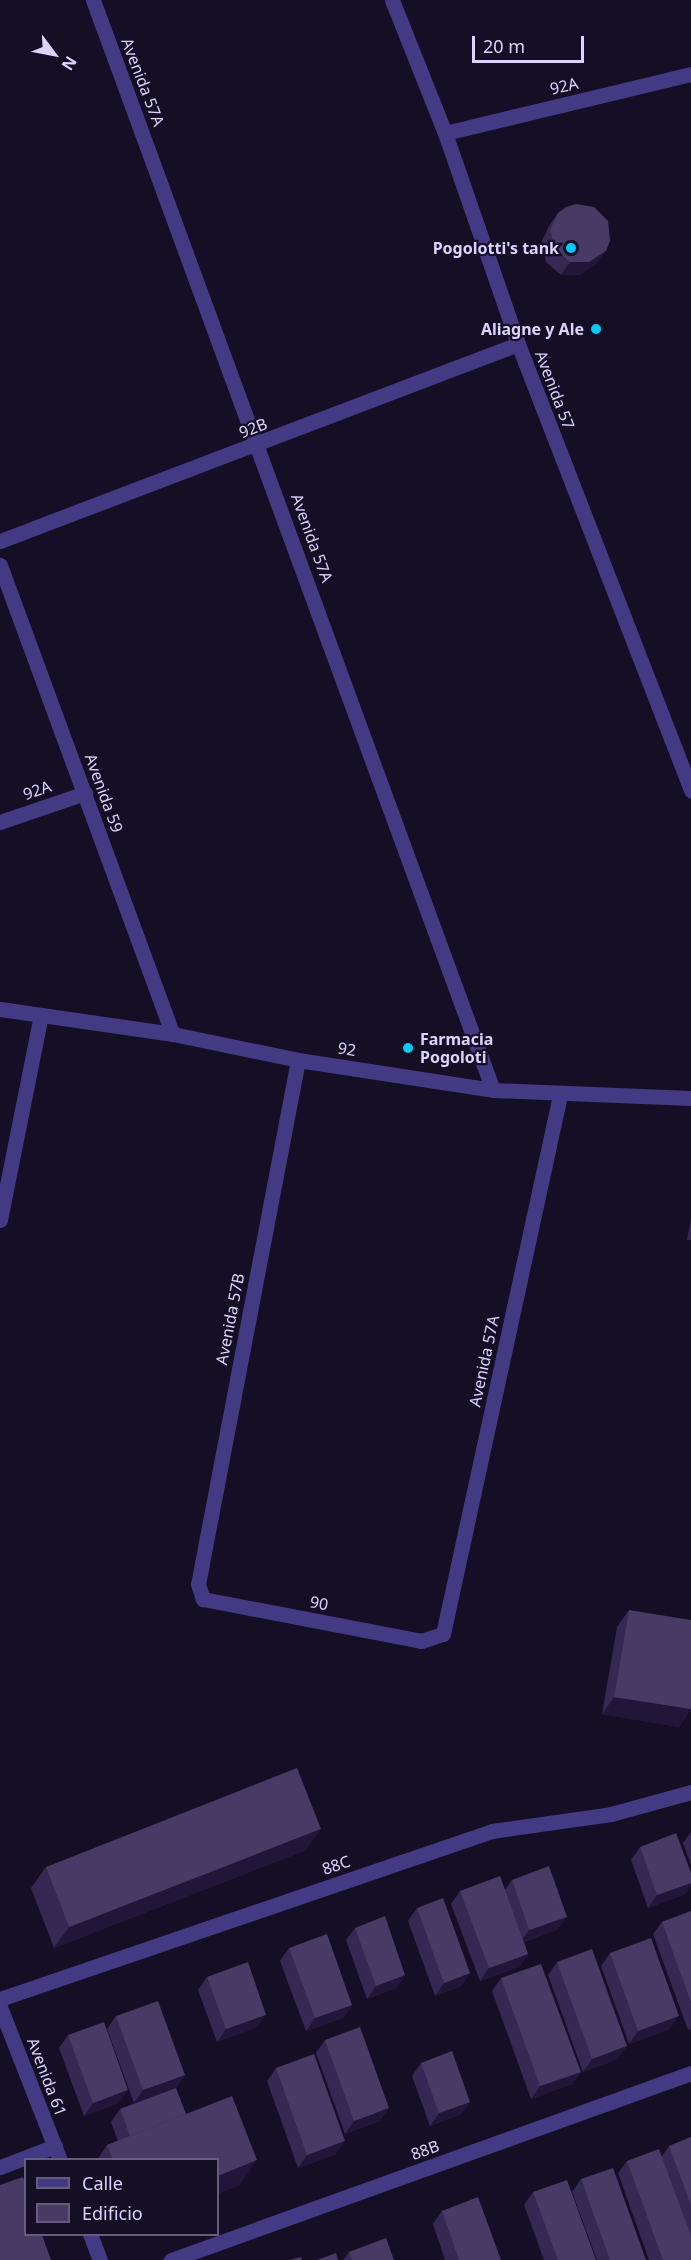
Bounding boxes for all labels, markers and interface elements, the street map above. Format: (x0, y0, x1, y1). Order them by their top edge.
north arrow (24, 24, 84, 84)
scale bar (475, 24, 588, 62)
text: 20 m (483, 34, 525, 58)
street label: Avenida 57A (117, 35, 169, 129)
text: N (56, 52, 82, 75)
street label: 92A (548, 73, 580, 99)
place label: Pogolotti's tank (433, 238, 559, 258)
marker: Pogolotti's tank (564, 241, 578, 255)
place label: Aliagne y Ale (481, 319, 584, 339)
marker: Aliagne y Ale (589, 322, 603, 336)
street label: Avenida 57 (531, 348, 579, 432)
street label: 92B (236, 414, 270, 442)
street label: Avenida 57A (287, 491, 337, 585)
street label: Avenida 59 (81, 751, 127, 835)
street label: 92A (20, 776, 54, 804)
place label: Farmacia Pogoloti (420, 1029, 493, 1067)
street label: 92 (336, 1038, 358, 1060)
marker: Farmacia Pogoloti (401, 1041, 415, 1055)
street label: Avenida 57B (212, 1271, 248, 1367)
street label: Avenida 57A (465, 1314, 503, 1408)
street label: 90 (308, 1592, 330, 1614)
street label: 88C (319, 1851, 353, 1879)
street label: Avenida 61 (23, 2035, 71, 2119)
street label: 88B (408, 2136, 442, 2164)
legend (24, 2158, 219, 2236)
text: Calle (82, 2171, 123, 2195)
text: Edificio (82, 2201, 143, 2225)

